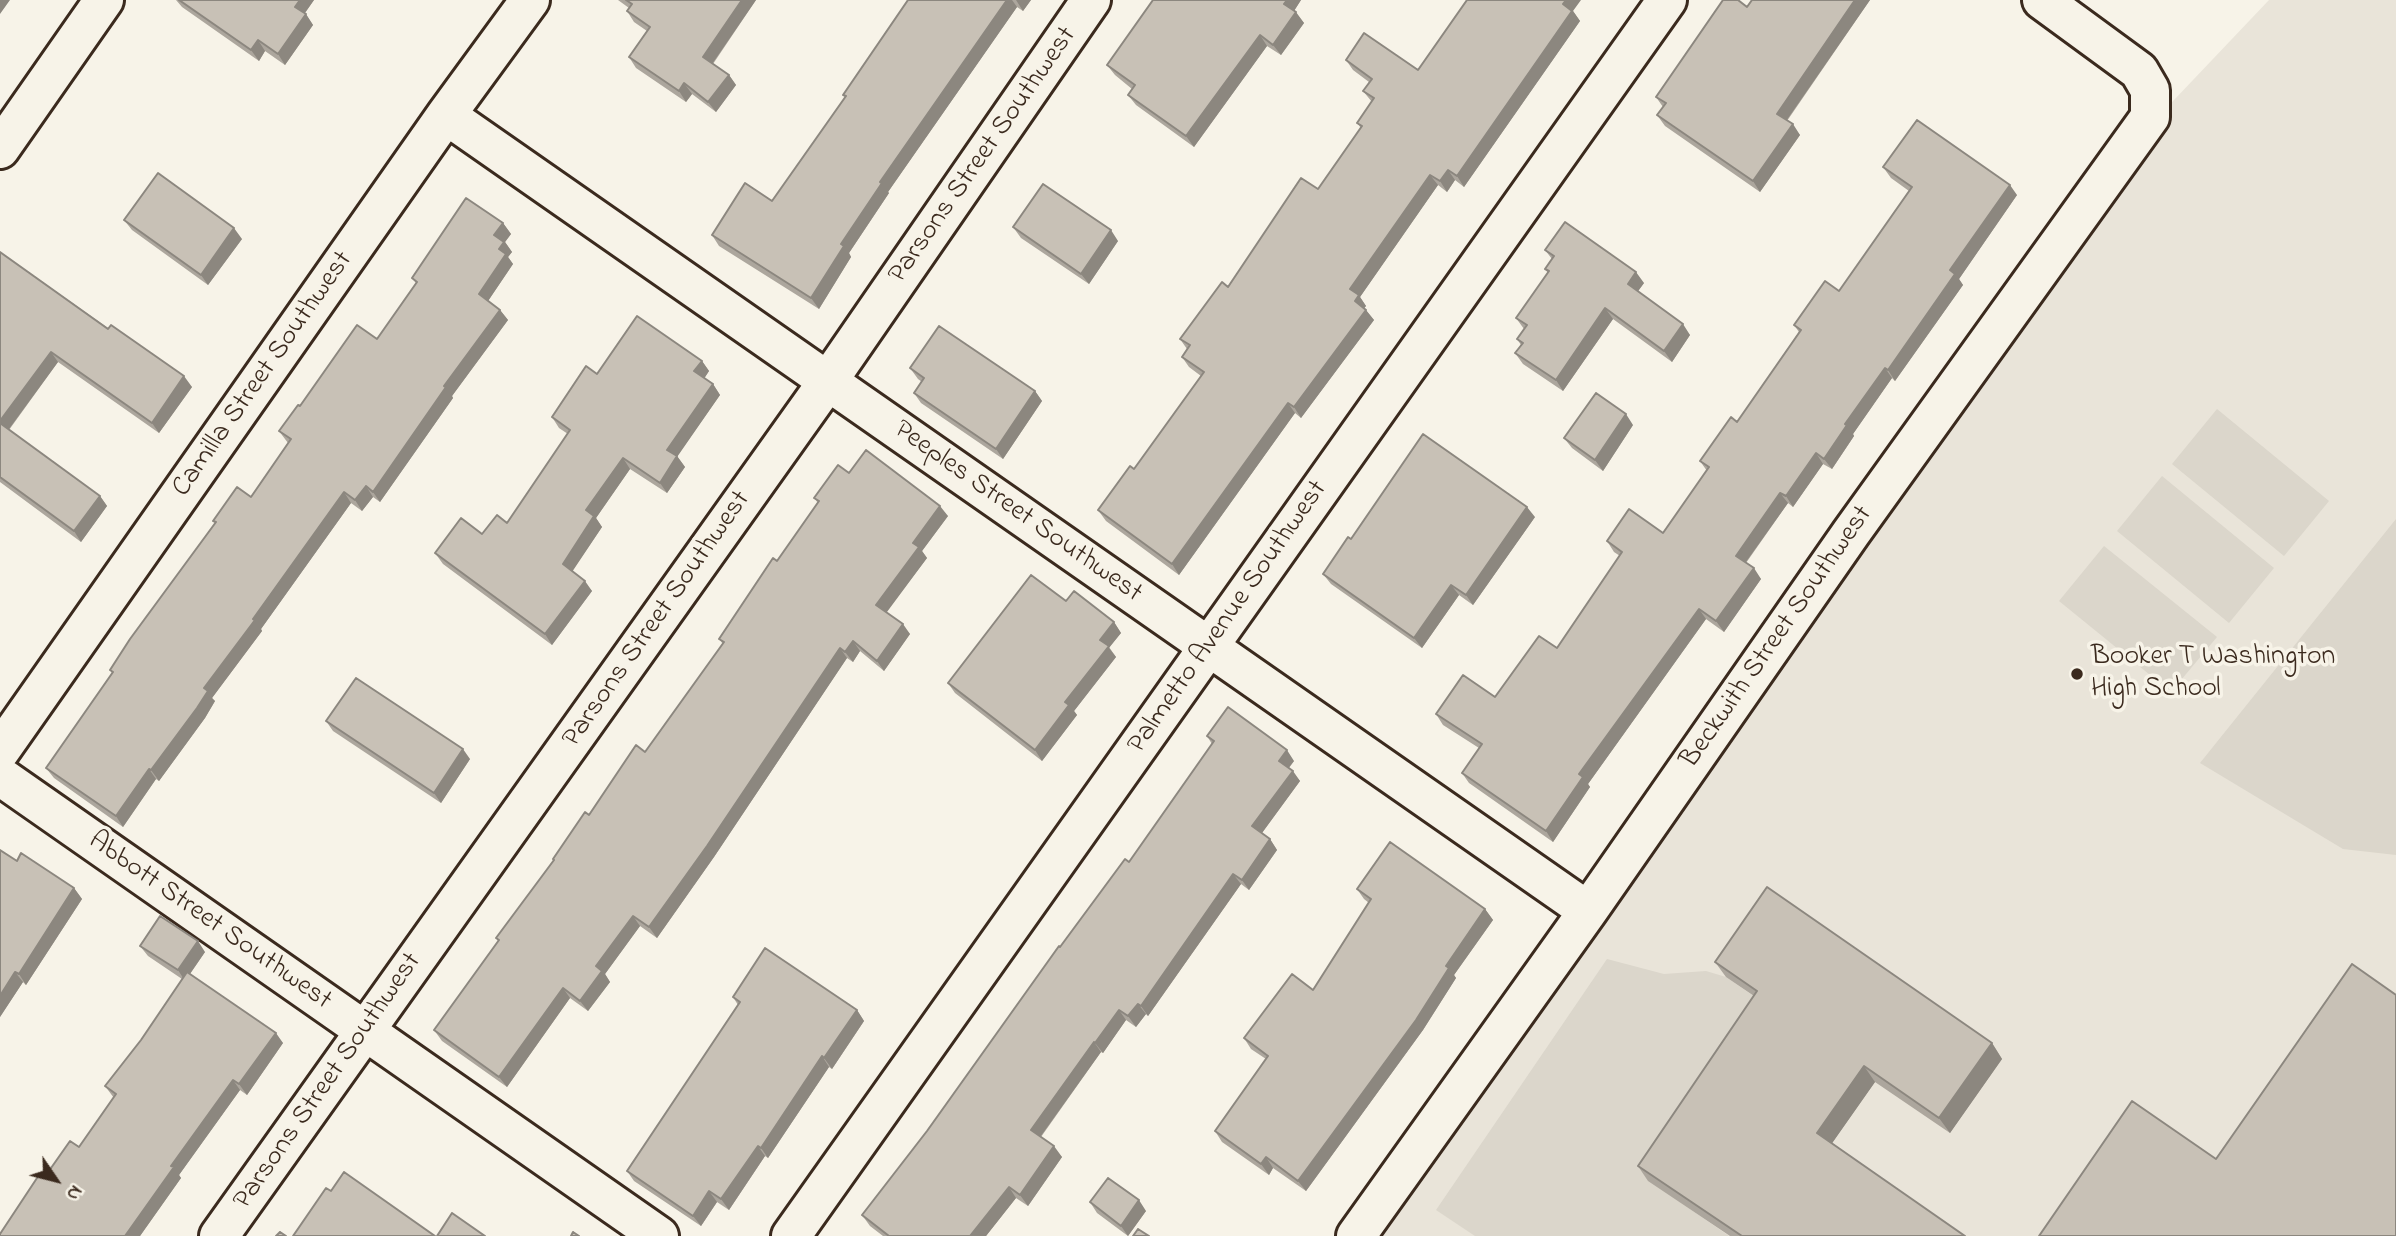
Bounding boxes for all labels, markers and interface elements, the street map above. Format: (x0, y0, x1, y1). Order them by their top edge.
street label: Parsons Street Southwest (883, 21, 1085, 291)
street label: Camilla Street Southwest (166, 246, 362, 504)
street label: Peeples Street Southwest (886, 414, 1148, 612)
street label: Palmetto Avenue Southwest (1122, 475, 1336, 761)
street label: Parsons Street Southwest (557, 485, 759, 755)
street label: Beckwith Street Southwest (1675, 500, 1881, 776)
place label: Booker T Washington High School (2091, 641, 2335, 707)
marker: Booker T Washington High School (2069, 666, 2085, 682)
street label: Abbott Street Southwest (81, 825, 337, 1019)
street label: Parsons Street Southwest (228, 947, 430, 1217)
north arrow (21, 1145, 91, 1215)
text: N (59, 1179, 88, 1205)

